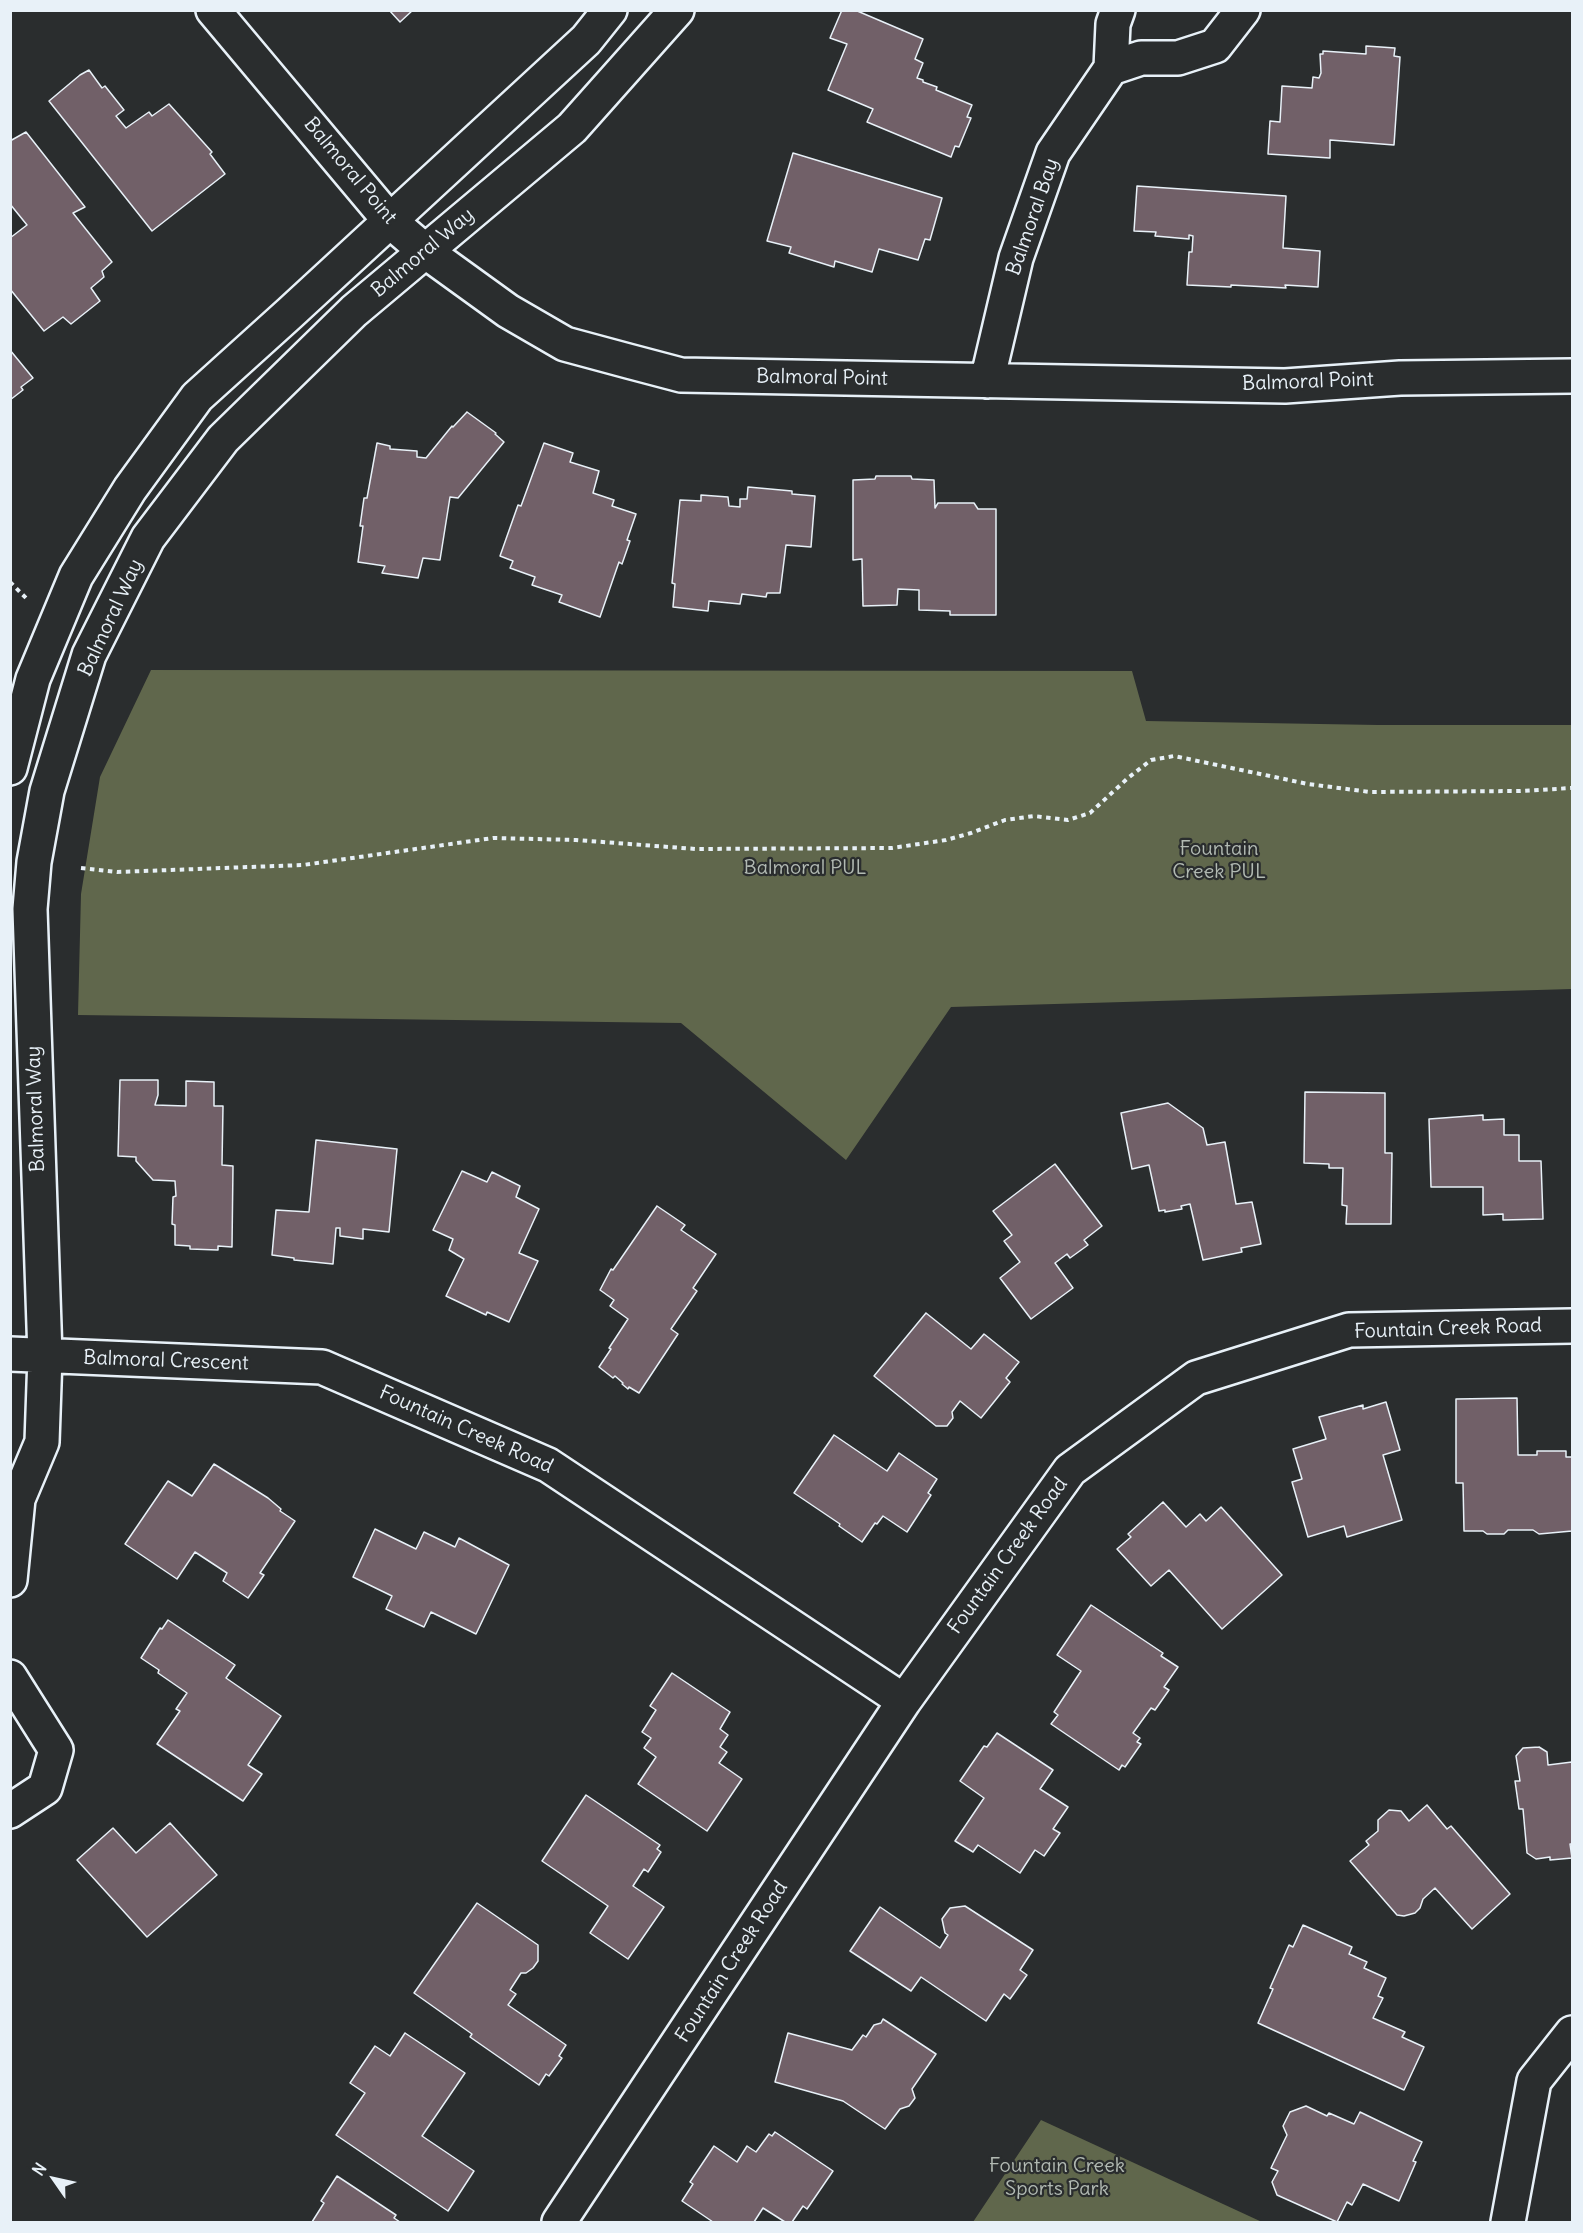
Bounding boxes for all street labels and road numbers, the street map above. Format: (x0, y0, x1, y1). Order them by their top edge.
street label: Balmoral Point (298, 113, 402, 229)
street label: Balmoral Bay (1002, 155, 1064, 279)
street label: Balmoral Way (367, 203, 479, 303)
street label: Balmoral Point (756, 365, 888, 391)
street label: Balmoral Point (1242, 368, 1374, 396)
street label: Balmoral Way (73, 556, 149, 680)
street label: Balmoral Way (22, 1045, 50, 1173)
street label: Fountain Creek Road (1354, 1314, 1542, 1344)
street label: Balmoral Crescent (83, 1346, 249, 1376)
street label: Fountain Creek Road (375, 1381, 557, 1479)
street label: Fountain Creek Road (943, 1473, 1073, 1639)
street label: Fountain Creek Road (671, 1877, 793, 2047)

